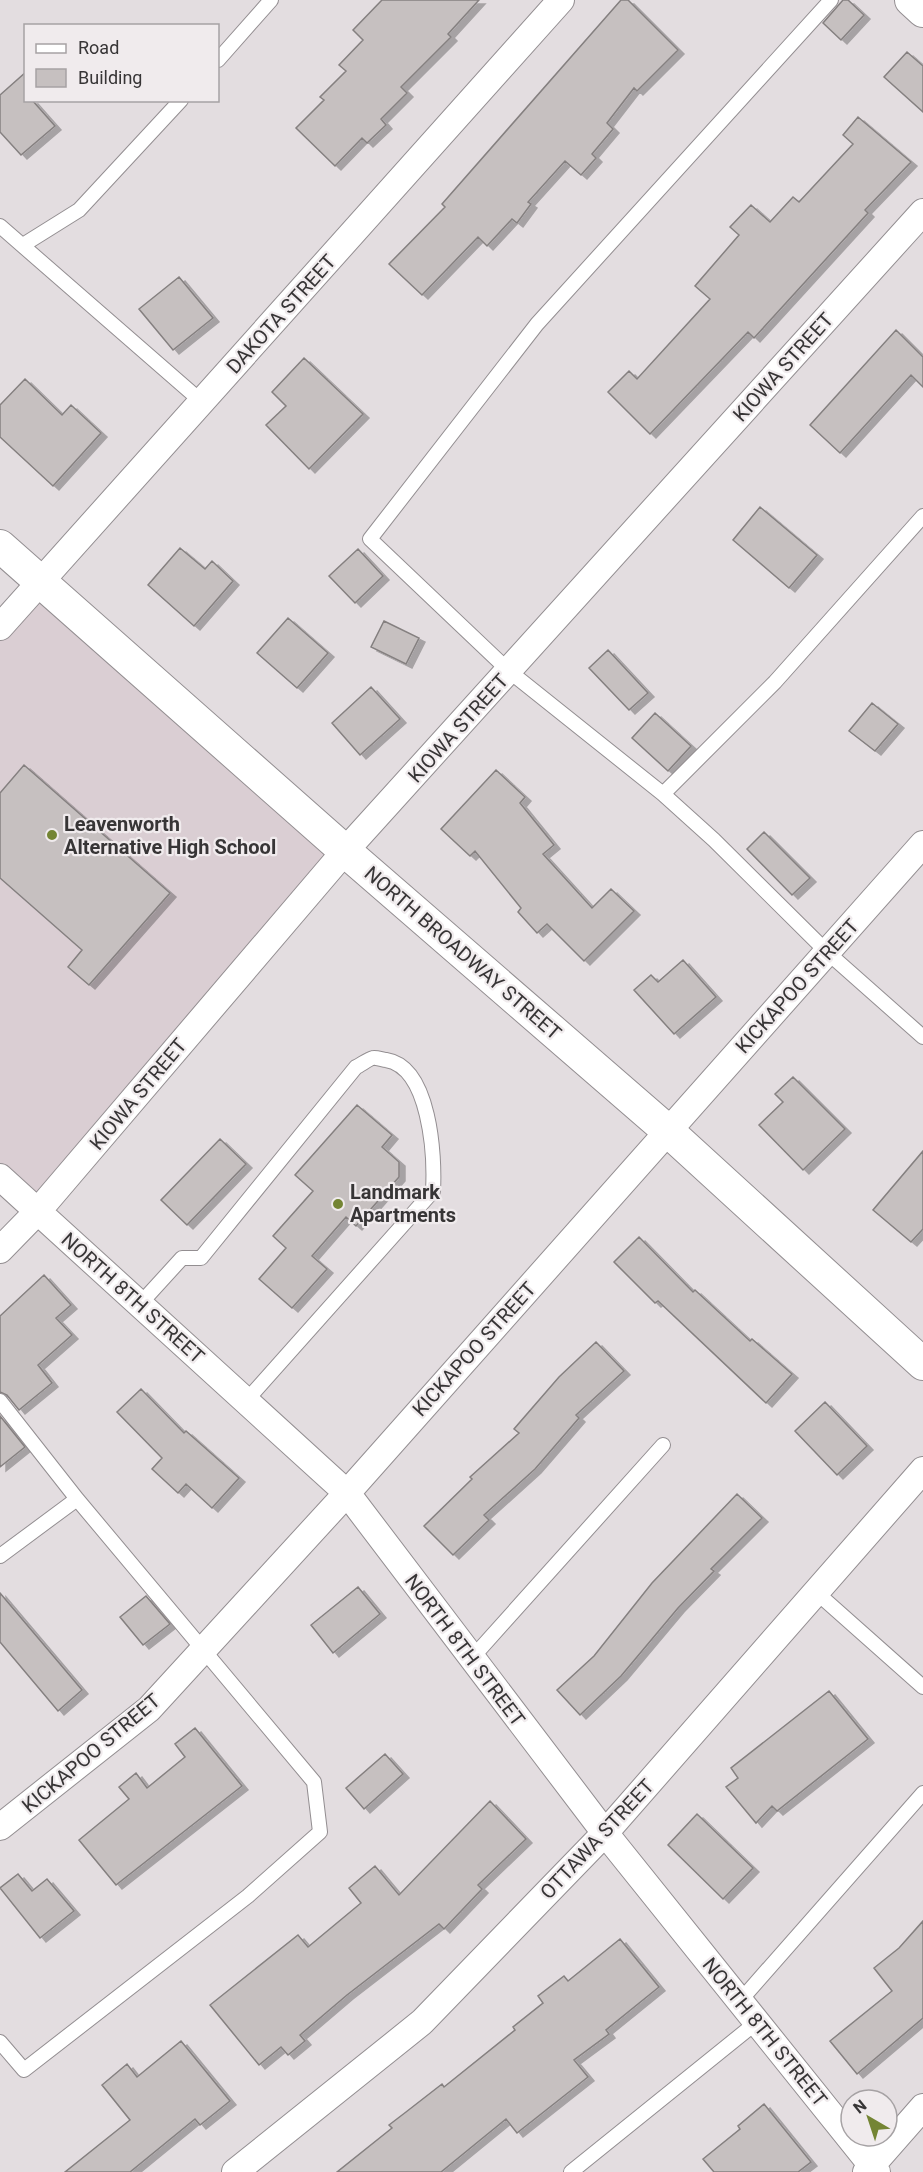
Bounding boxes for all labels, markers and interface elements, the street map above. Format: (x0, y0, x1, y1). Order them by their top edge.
legend (24, 24, 219, 102)
text: Road (78, 37, 119, 58)
text: Building (78, 67, 142, 88)
street label: DAKOTA STREET (221, 249, 341, 378)
street label: KIOWA STREET (728, 308, 838, 426)
street label: KIOWA STREET (403, 669, 513, 787)
place label: Leavenworth Alternative High School (64, 812, 276, 859)
marker: Leavenworth Alternative High School (45, 828, 59, 842)
street label: NORTH BROADWAY STREET (360, 861, 566, 1045)
street label: KICKAPOO STREET (730, 914, 864, 1058)
street label: KIOWA STREET (84, 1033, 192, 1155)
place label: Landmark Apartments (350, 1180, 456, 1227)
marker: Landmark Apartments (331, 1197, 345, 1211)
street label: NORTH 8TH STREET (57, 1227, 209, 1369)
street label: KICKAPOO STREET (407, 1277, 541, 1421)
street label: NORTH 8TH STREET (400, 1569, 530, 1731)
street label: KICKAPOO STREET (17, 1688, 165, 1818)
street label: OTTAWA STREET (535, 1774, 659, 1904)
street label: NORTH 8TH STREET (698, 1953, 832, 2111)
north arrow (839, 2088, 899, 2148)
text: N (850, 2096, 870, 2118)

